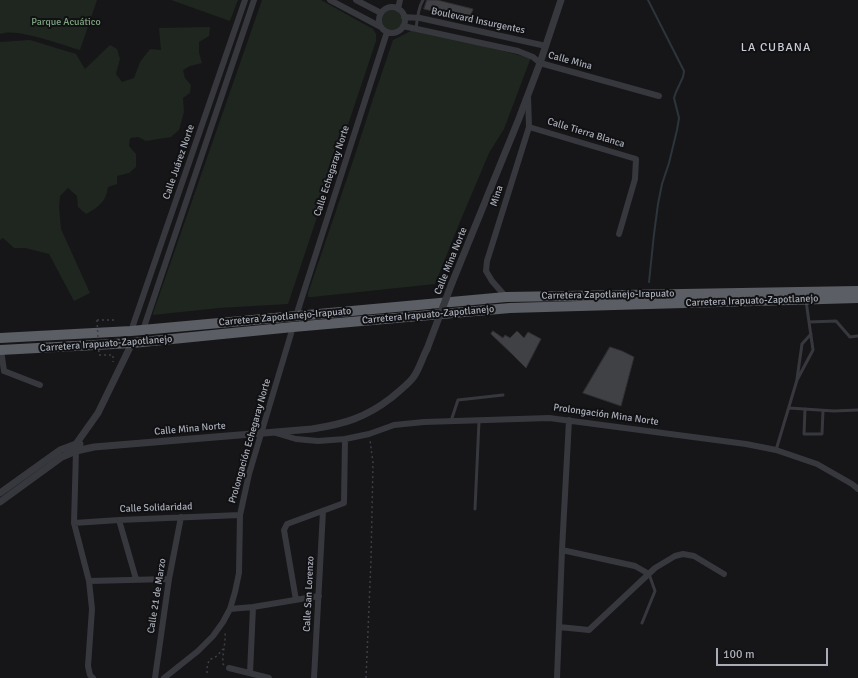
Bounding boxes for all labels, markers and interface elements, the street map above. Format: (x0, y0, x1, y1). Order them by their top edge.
street label: Boulevard Insurgentes (430, 5, 526, 37)
park label: Parque Acuático (31, 16, 101, 28)
district label: LA CUBANA (741, 41, 811, 55)
street label: Calle Mina (547, 49, 593, 73)
street label: Calle Tierra Blanca (546, 116, 626, 150)
street label: Calle Juárez Norte (161, 123, 197, 201)
street label: Calle Echegaray Norte (312, 124, 352, 218)
street label: Mina (488, 184, 506, 208)
street label: Calle Mina Norte (432, 226, 470, 296)
street label: Carretera Zapotlanejo-Irapuato (541, 288, 675, 302)
street label: Carretera Irapuato-Zapotlanejo (685, 293, 819, 309)
street label: Carretera Irapuato-Zapotlanejo (361, 303, 495, 327)
street label: Carretera Zapotlanejo-Irapuato (218, 305, 352, 329)
street label: Carretera Irapuato-Zapotlanejo (39, 333, 173, 355)
street label: Prolongación Echegaray Norte (226, 377, 274, 505)
street label: Prolongación Mina Norte (553, 402, 659, 428)
street label: Calle Mina Norte (154, 420, 226, 438)
street label: Calle Solidaridad (119, 501, 193, 515)
street label: Calle San Lorenzo (301, 556, 317, 632)
street label: Calle 21 de Marzo (145, 558, 169, 634)
scale bar (718, 640, 830, 666)
text: 100 m (723, 647, 755, 662)

